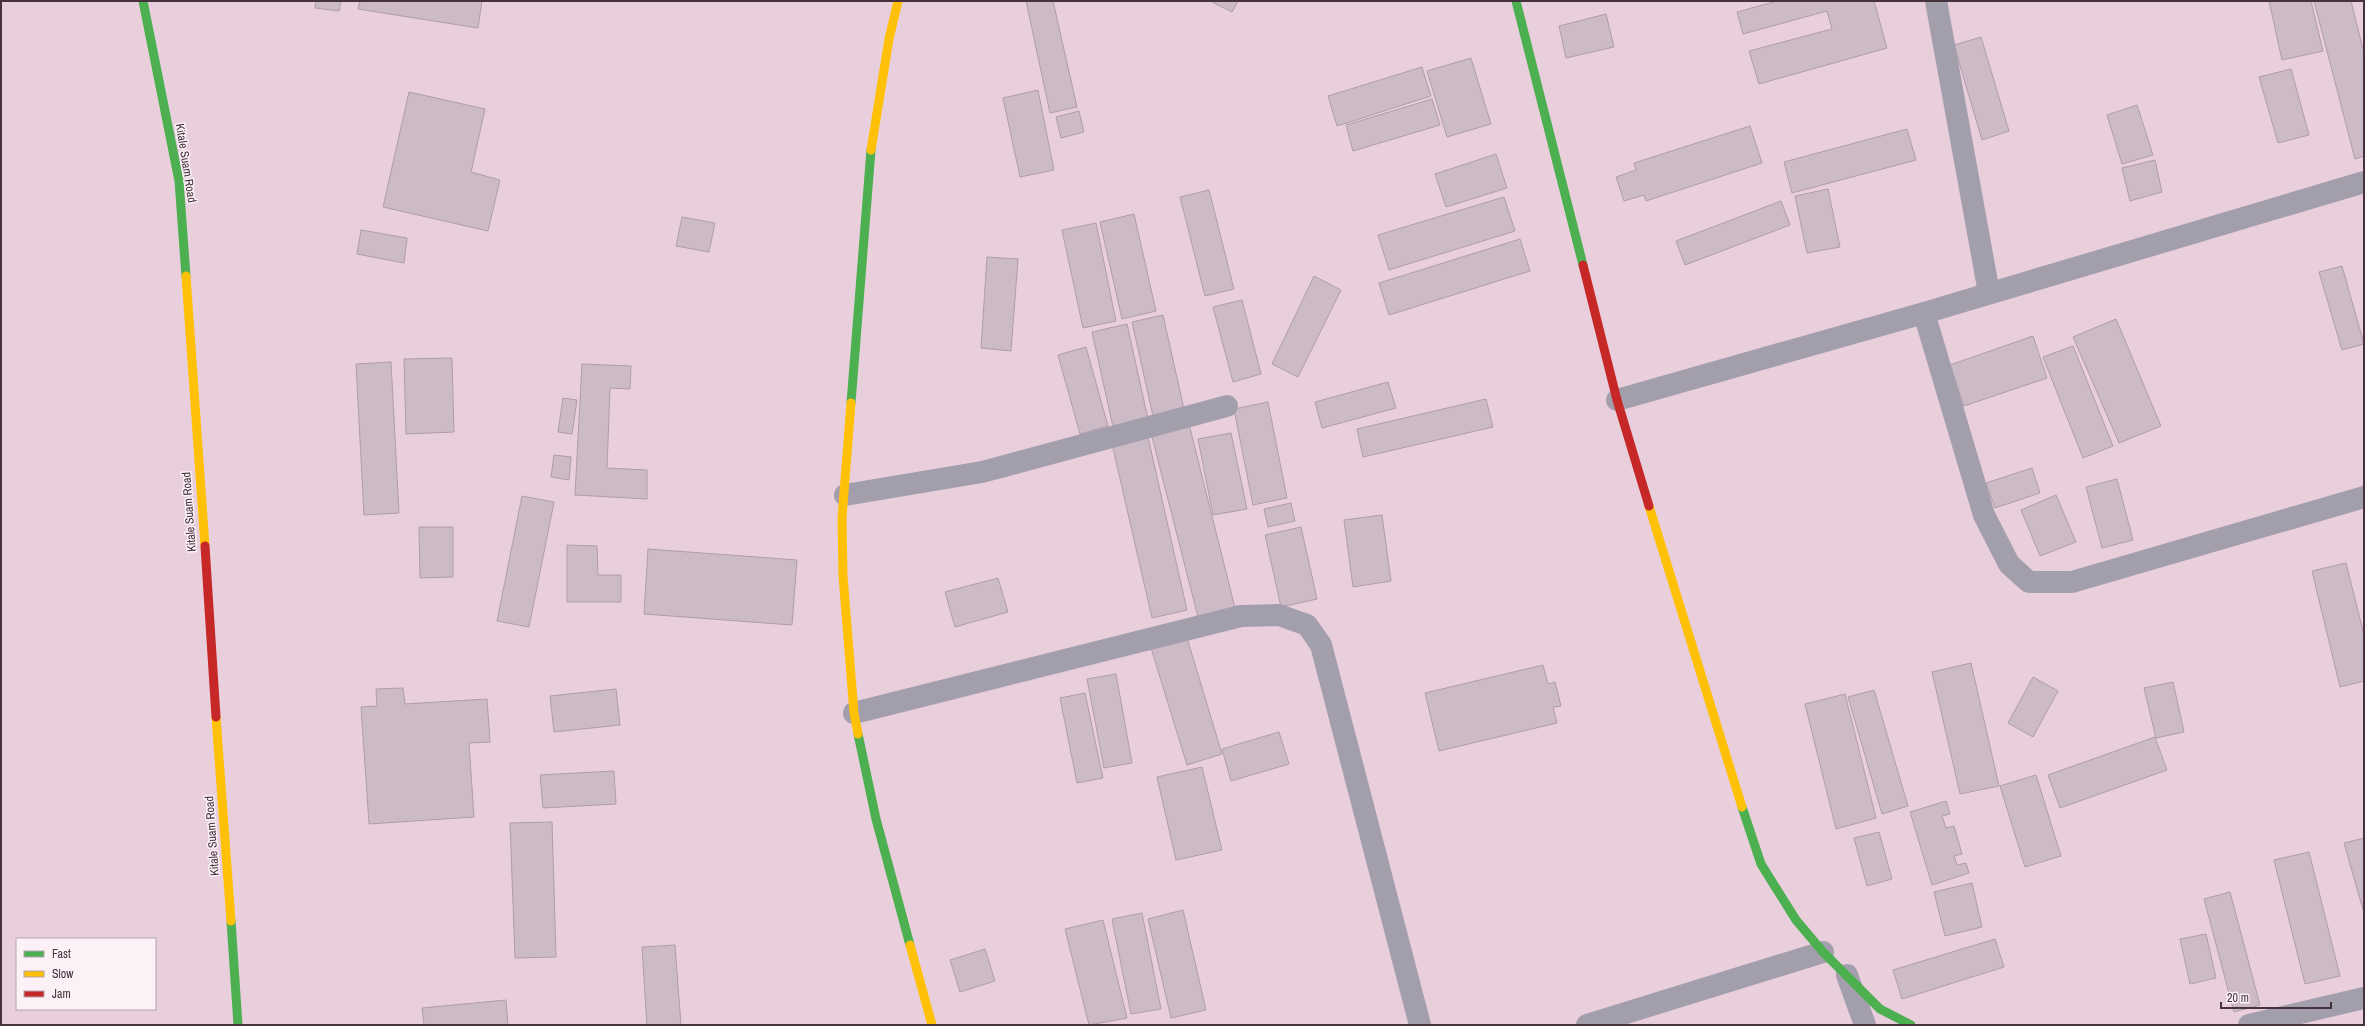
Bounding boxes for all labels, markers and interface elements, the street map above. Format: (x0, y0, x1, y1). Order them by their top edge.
street label: Kitale Suam Road (172, 122, 200, 204)
street label: Kitale Suam Road (178, 472, 200, 552)
street label: Kitale Suam Road (201, 796, 223, 876)
legend (16, 938, 156, 1010)
text: Fast (52, 946, 71, 962)
text: Slow (52, 966, 74, 982)
scale bar (2221, 984, 2331, 1010)
text: Jam (52, 986, 71, 1002)
text: 20 m (2227, 990, 2249, 1006)

